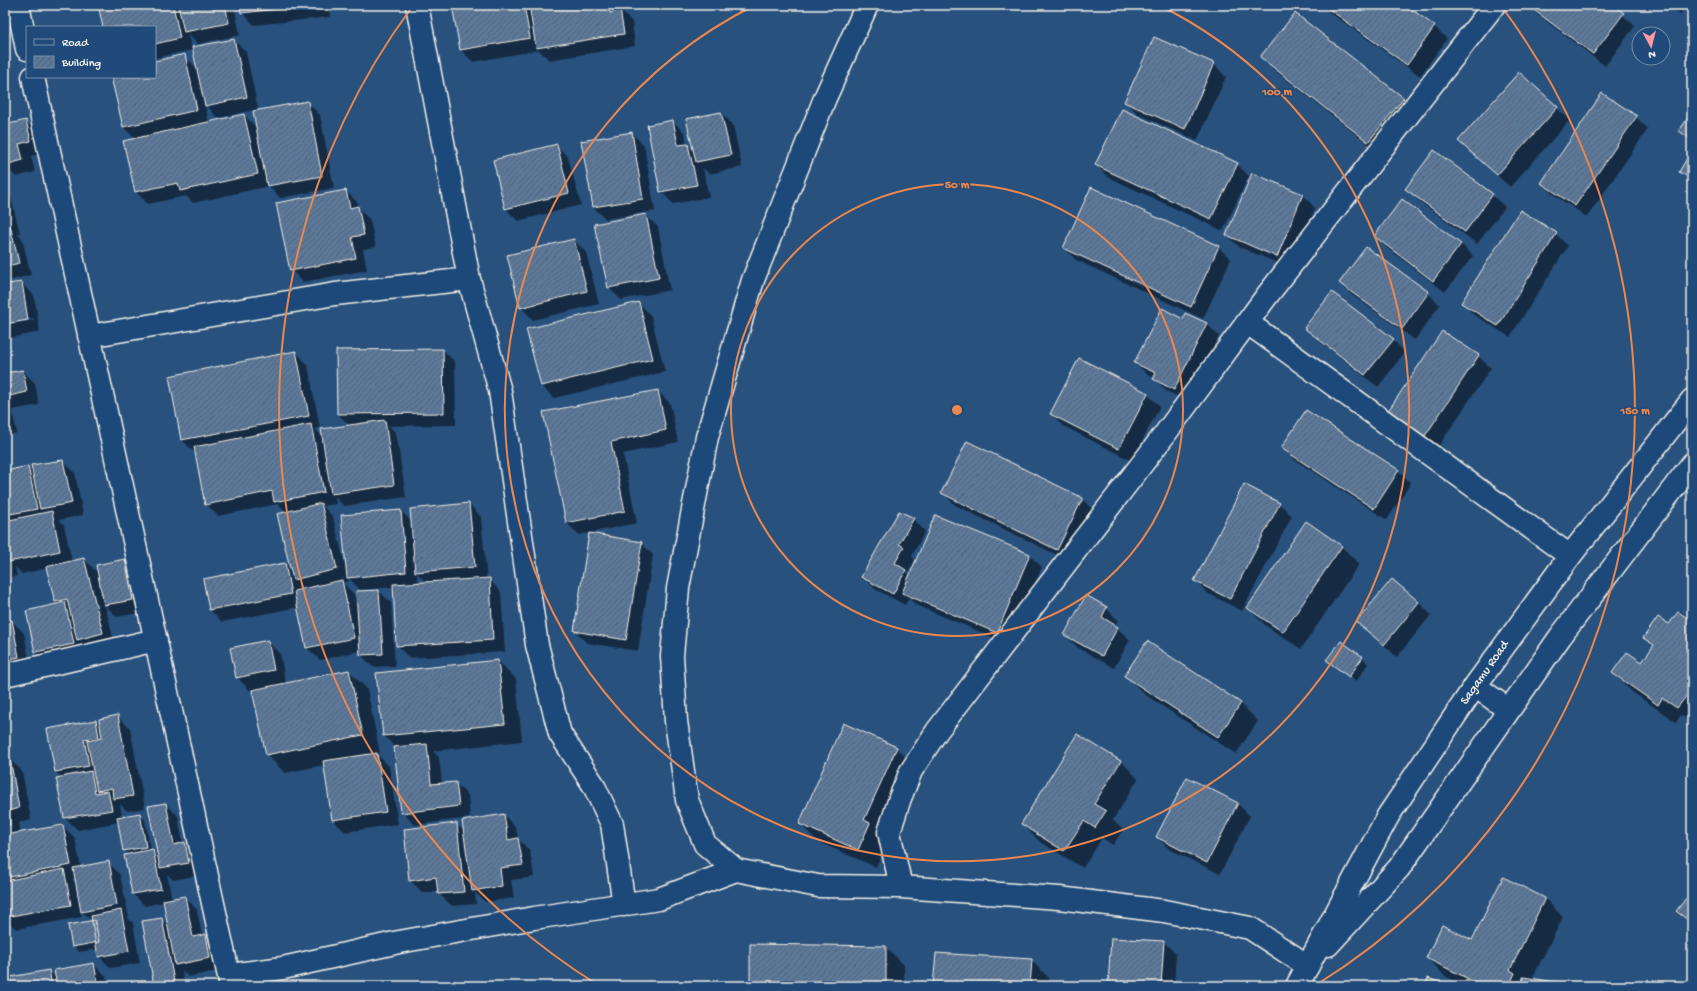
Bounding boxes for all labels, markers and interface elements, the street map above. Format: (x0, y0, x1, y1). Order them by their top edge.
legend (26, 26, 156, 78)
north arrow (1631, 26, 1671, 66)
text: Road (62, 37, 89, 51)
text: N (1648, 48, 1656, 60)
text: Building (61, 57, 101, 71)
text: 100 m (1261, 86, 1292, 100)
text: 50 m (945, 179, 970, 193)
centre of rings (950, 403, 964, 417)
text: 150 m (1619, 405, 1650, 419)
street label: Sagamu Road (1457, 637, 1513, 708)

